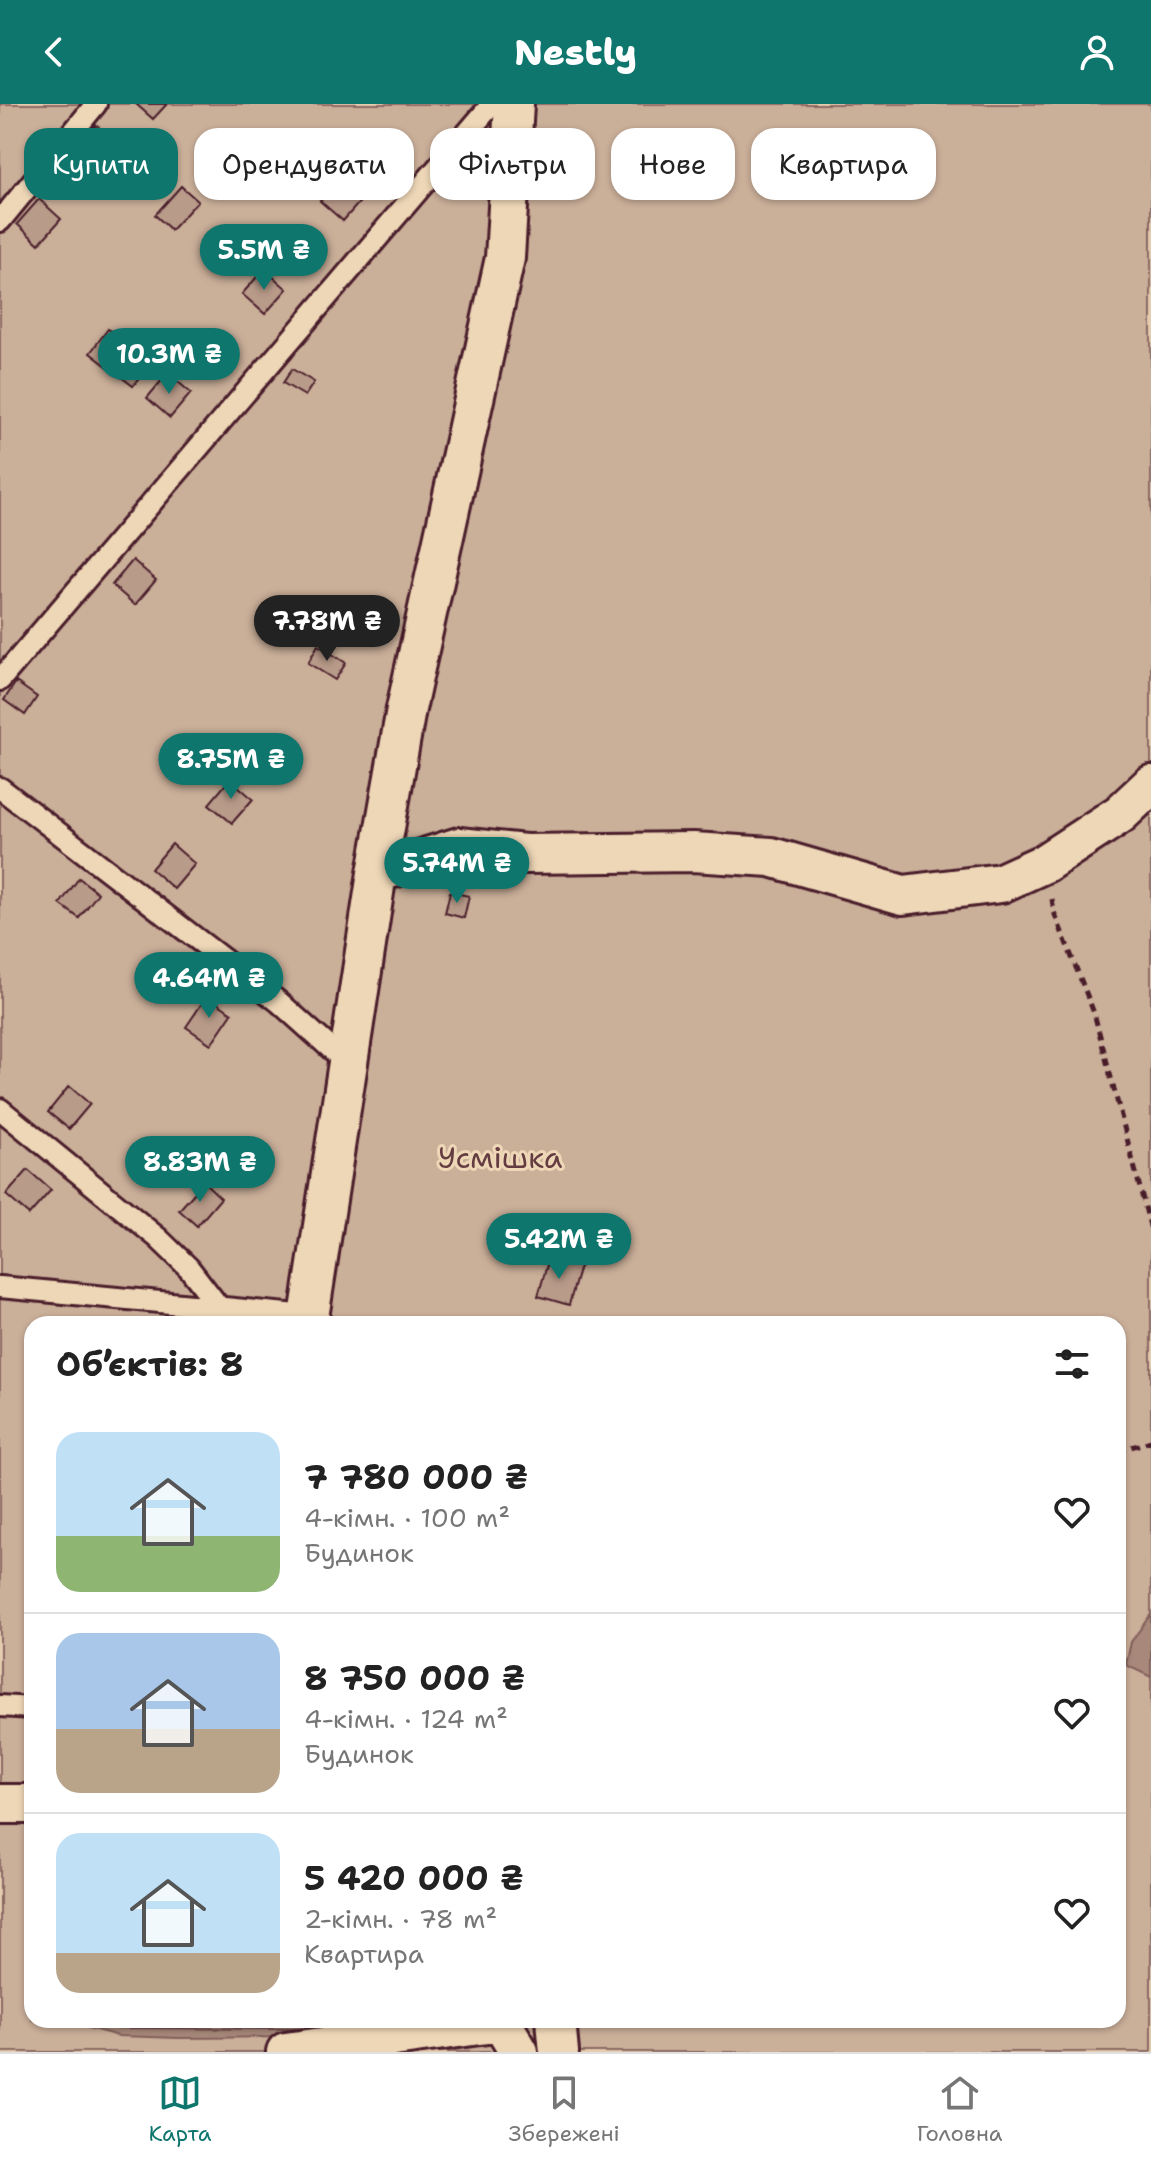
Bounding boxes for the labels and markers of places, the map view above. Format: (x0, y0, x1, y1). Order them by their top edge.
pin: 5.5M ₴ (199, 224, 329, 292)
pin: 10.3M ₴ (95, 328, 243, 396)
pin: 7.78M ₴ (253, 595, 401, 663)
pin: 8.75M ₴ (157, 733, 305, 801)
pin: 5.74M ₴ (383, 837, 531, 905)
pin: 4.64M ₴ (135, 952, 283, 1020)
pin: 8.83M ₴ (126, 1136, 274, 1204)
pin: 5.42M ₴ (485, 1213, 633, 1281)

